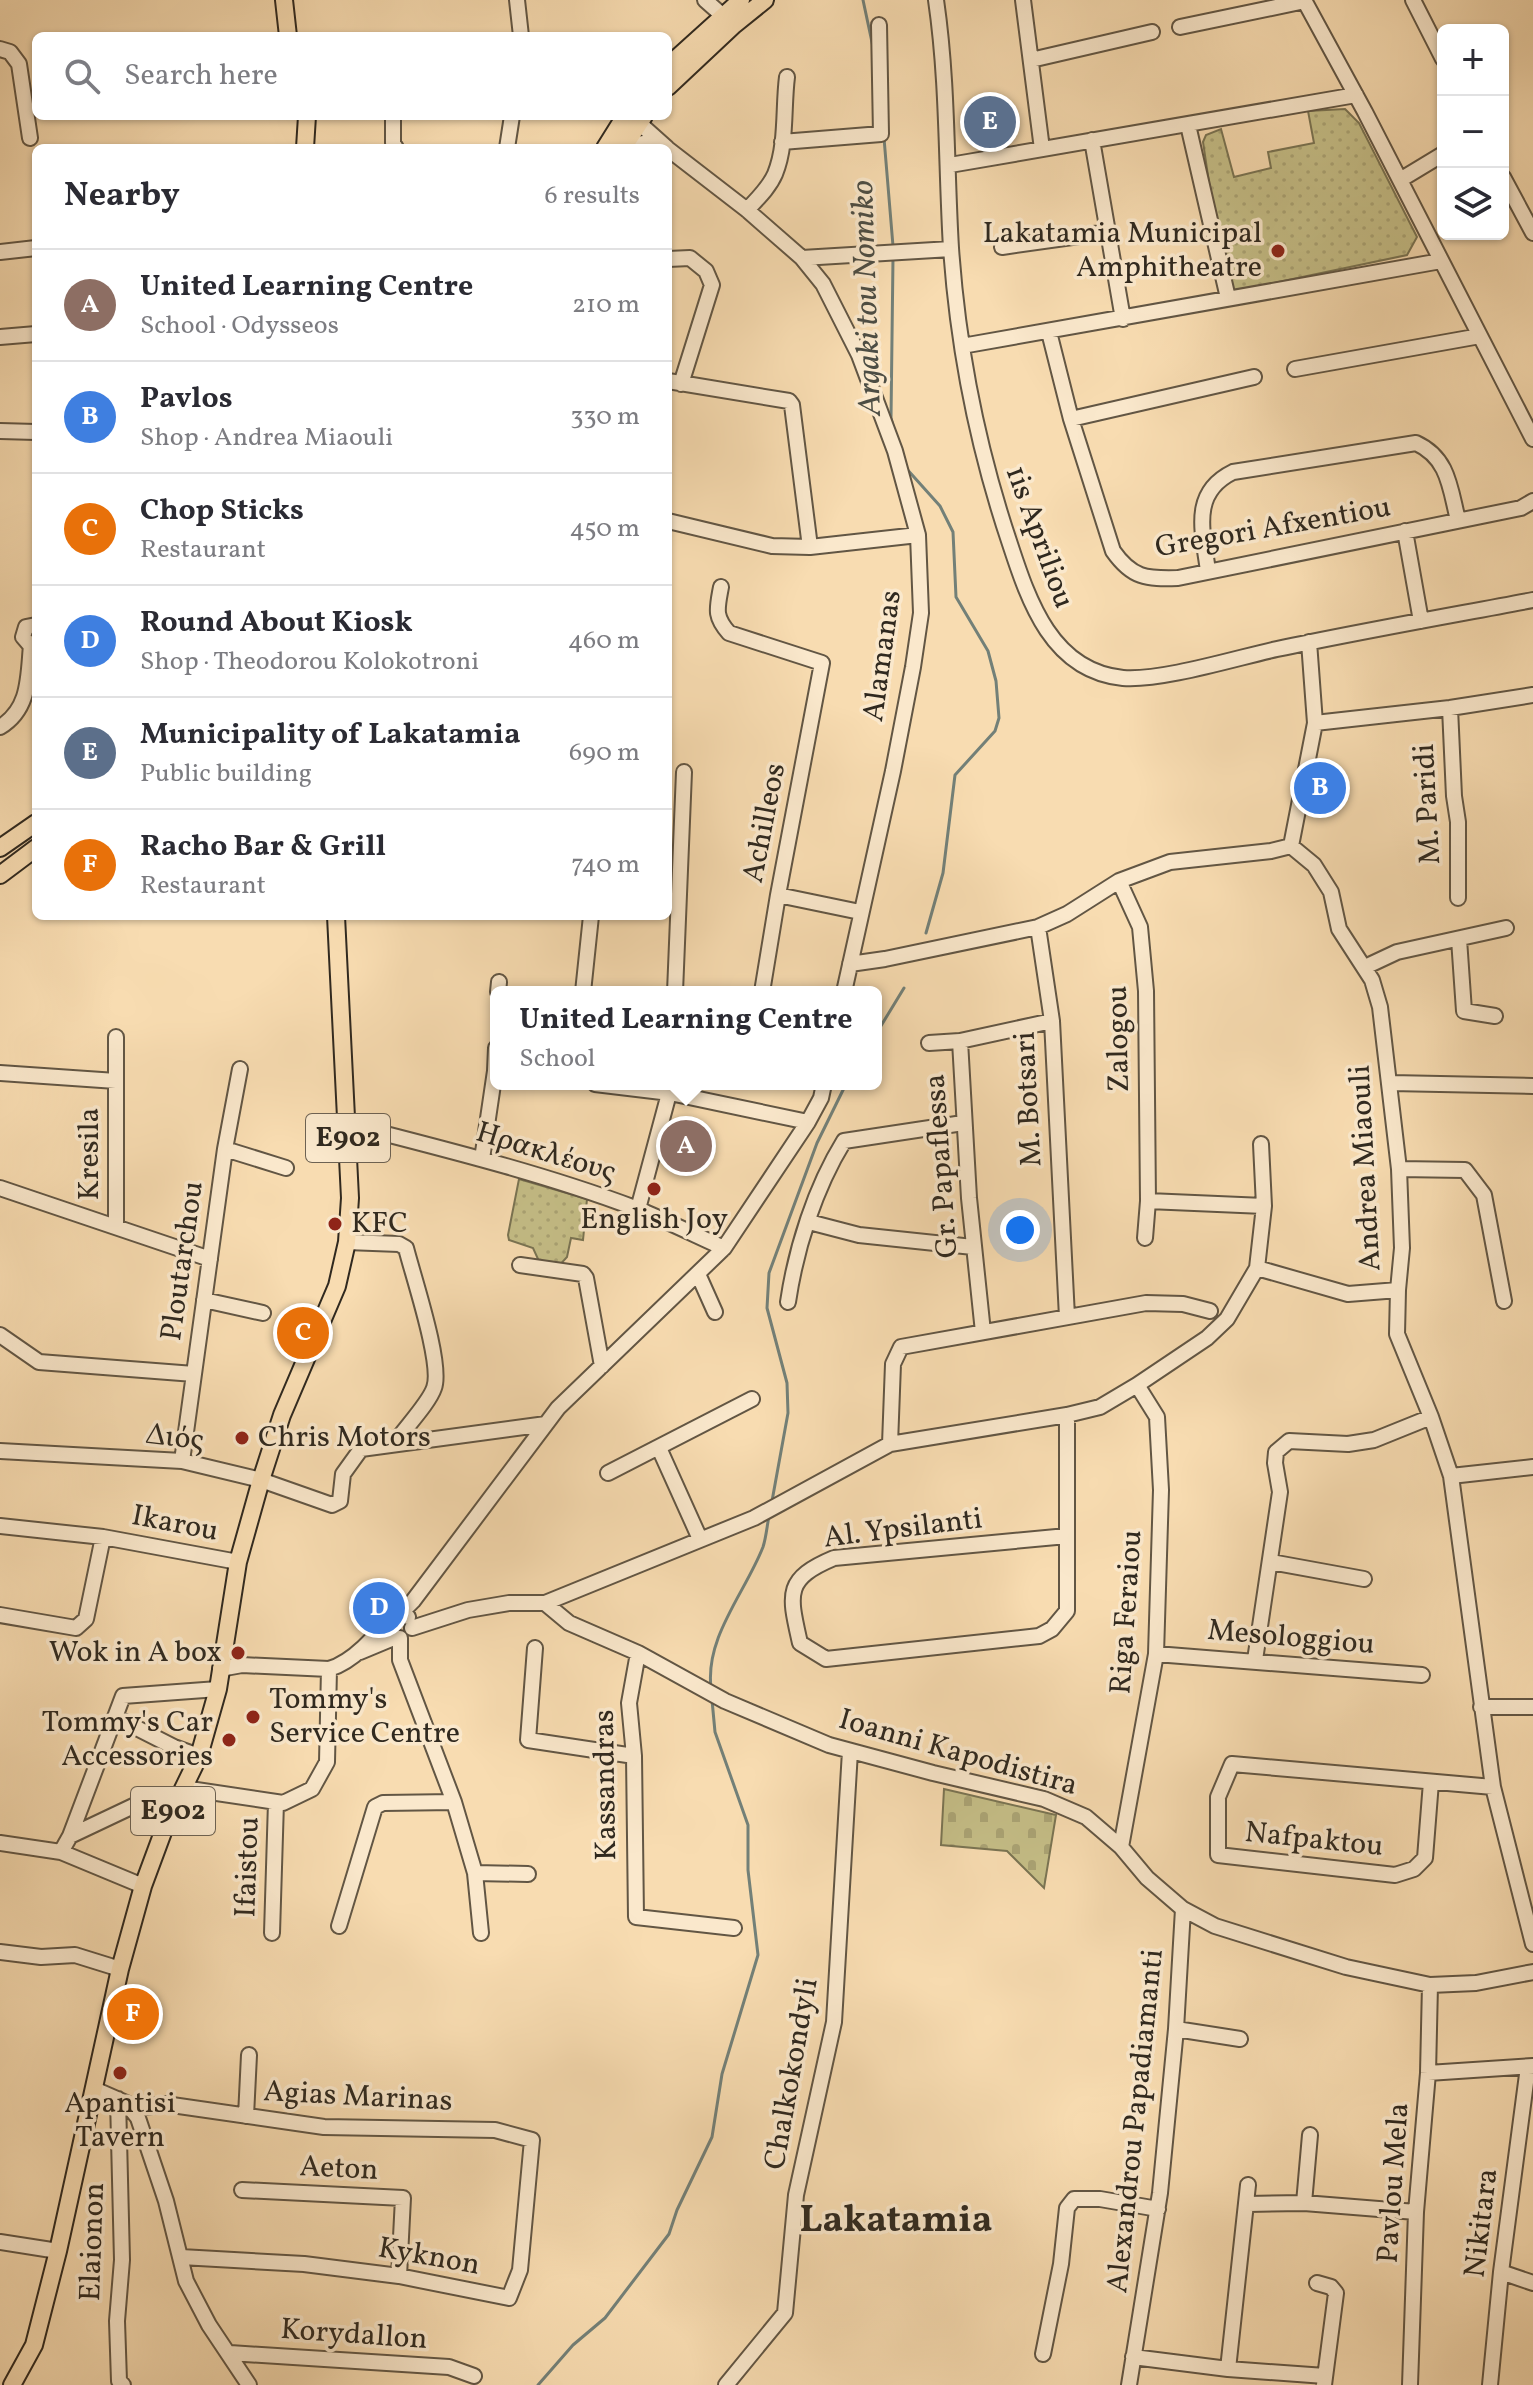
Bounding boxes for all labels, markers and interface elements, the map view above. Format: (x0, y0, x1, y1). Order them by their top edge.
map controls (1437, 24, 1509, 240)
button: + (1437, 24, 1509, 96)
search box (32, 32, 672, 120)
icon: search (60, 54, 104, 98)
text: Search here (124, 55, 278, 97)
pin: E (964, 92, 1016, 152)
button: − (1437, 96, 1509, 168)
button: layers (1437, 168, 1509, 240)
text: Nearby (64, 173, 180, 220)
text: 6 results (545, 178, 640, 214)
water label: Argaki tou Nomiko (842, 179, 894, 417)
place label: Lakatamia Municipal Amphitheatre (983, 213, 1262, 289)
marker: Lakatamia Municipal Amphitheatre (1269, 242, 1287, 260)
text: United Learning Centre (140, 266, 473, 308)
text: A (81, 287, 99, 323)
text: 210 m (572, 287, 640, 323)
text: School · Odysseos (140, 308, 339, 344)
text: Pavlos (140, 378, 233, 420)
text: B (81, 399, 99, 435)
text: 330 m (570, 399, 640, 435)
text: Shop · Andrea Miaouli (140, 420, 393, 456)
street label: 1is Apriliou (994, 460, 1084, 614)
street label: Gregori Afxentiou (1152, 487, 1394, 569)
text: Chop Sticks (140, 490, 304, 532)
text: C (82, 511, 98, 547)
text: 450 m (569, 511, 640, 547)
text: Restaurant (140, 532, 266, 568)
street label: Alamanas (853, 588, 913, 724)
text: Round About Kiosk (140, 602, 413, 644)
text: D (80, 623, 100, 659)
text: 460 m (568, 623, 640, 659)
text: Shop · Theodorou Kolokotroni (140, 644, 479, 680)
text: Municipality of Lakatamia (140, 714, 521, 756)
text: E (82, 735, 98, 771)
text: 690 m (569, 735, 640, 771)
street label: M. Paridi (1404, 743, 1452, 865)
text: Public building (140, 756, 312, 792)
pin: B (1294, 758, 1346, 818)
street label: Achilleos (733, 760, 797, 886)
text: Racho Bar & Grill (140, 826, 386, 868)
text: F (82, 847, 98, 883)
text: 740 m (571, 847, 640, 883)
text: Restaurant (140, 868, 266, 904)
street label: Zalogou (1097, 985, 1141, 1093)
popup (490, 986, 882, 1090)
text: United Learning Centre (519, 999, 853, 1041)
street label: M. Botsari (1004, 1030, 1054, 1168)
text: School (519, 1041, 595, 1077)
street label: Andrea Miaouli (1340, 1064, 1392, 1272)
street label: Gr. Papaflessa (915, 1073, 969, 1259)
street label: Kresila (69, 1108, 111, 1200)
street label: Ηρακλέους (471, 1112, 621, 1194)
road number: E902 (306, 1114, 390, 1162)
pin: A (660, 1116, 712, 1176)
street label: Ploutarchou (151, 1178, 215, 1344)
marker: English Joy (645, 1180, 663, 1198)
place label: English Joy (580, 1199, 728, 1241)
place label: KFC (351, 1203, 408, 1245)
your location (1000, 1210, 1040, 1250)
marker: KFC (326, 1215, 344, 1233)
pin: C (277, 1303, 329, 1363)
street label: Διός (143, 1414, 207, 1462)
place label: Chris Motors (258, 1417, 431, 1459)
marker: Chris Motors (233, 1429, 251, 1447)
street label: Ikarou (128, 1495, 222, 1553)
street label: Al. Ypsilanti (821, 1498, 985, 1560)
street label: Riga Feraiou (1100, 1528, 1154, 1696)
pin: D (353, 1578, 405, 1638)
street label: Mesologgiou (1206, 1610, 1376, 1666)
place label: Wok in A box (49, 1632, 222, 1674)
marker: Wok in A box (229, 1644, 247, 1662)
place label: Tommy's Service Centre (269, 1679, 460, 1755)
street label: Ioanni Kapodistira (834, 1699, 1082, 1807)
place label: Tommy's Car Accessories (42, 1702, 213, 1778)
marker: Tommy's Service Centre (244, 1708, 262, 1726)
street label: Kassandras (584, 1709, 628, 1861)
marker: Tommy's Car Accessories (220, 1731, 238, 1749)
road number: E902 (131, 1787, 215, 1835)
street label: Nafpaktou (1243, 1812, 1385, 1868)
street label: Ifaistou (225, 1816, 271, 1918)
street label: Alexandrou Papadiamanti (1097, 1947, 1175, 2295)
street label: Chalkokondyli (754, 1975, 830, 2173)
pin: F (107, 1984, 159, 2044)
marker: Apantisi Tavern (111, 2064, 129, 2082)
street label: Agias Marinas (262, 2071, 454, 2123)
place label: Apantisi Tavern (64, 2083, 176, 2159)
street label: Pavlou Mela (1367, 2101, 1421, 2265)
street label: Aeton (299, 2146, 379, 2192)
street label: Nikitara (1454, 2166, 1510, 2280)
street label: Elaionon (70, 2182, 116, 2302)
district label: Lakatamia (800, 2195, 992, 2248)
street label: Kyknon (375, 2227, 483, 2287)
street label: Korydallon (279, 2309, 429, 2361)

